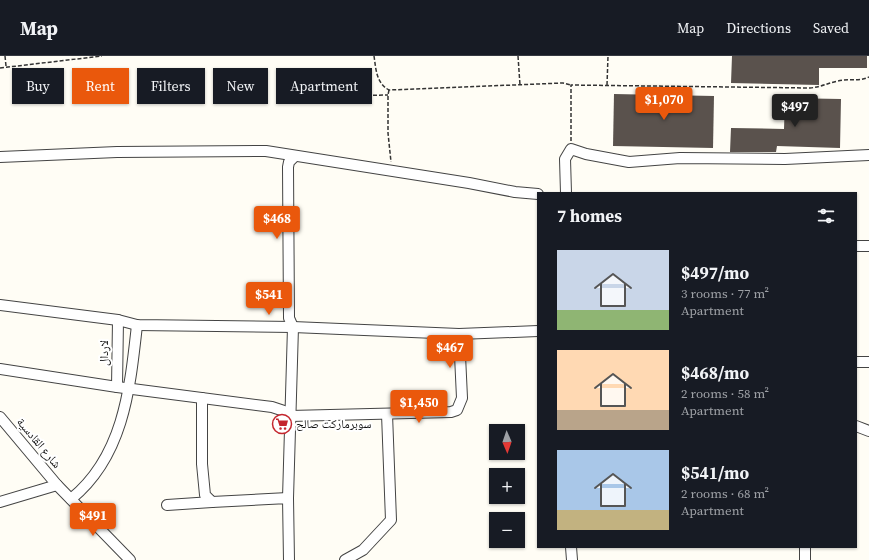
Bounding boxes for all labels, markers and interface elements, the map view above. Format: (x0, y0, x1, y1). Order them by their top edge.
text: Map (20, 15, 58, 41)
text: Map (677, 18, 704, 38)
text: Directions (726, 18, 791, 38)
text: Saved (813, 18, 849, 38)
chip: Buy (12, 68, 64, 104)
chip: Rent (72, 68, 129, 104)
chip: Filters (137, 68, 205, 104)
chip: New (213, 68, 268, 104)
chip: Apartment (276, 68, 372, 104)
pin: $1,070 (631, 87, 697, 121)
text: $1,070 (644, 91, 684, 108)
pin: $497 (771, 94, 819, 128)
text: $497 (781, 98, 809, 115)
text: 7 homes (557, 204, 622, 228)
icon: filters (815, 205, 837, 227)
pin: $468 (253, 206, 301, 240)
text: $468 (263, 210, 291, 227)
text: $497/mo (681, 261, 749, 285)
icon: home (589, 266, 637, 314)
pin: $541 (245, 282, 293, 316)
text: 3 rooms · 77 m² (681, 285, 769, 302)
text: $541 (255, 286, 283, 303)
text: Apartment (681, 302, 744, 319)
pin: $467 (426, 335, 474, 369)
text: $467 (436, 339, 464, 356)
street label: لاردال (96, 340, 112, 366)
text: $468/mo (681, 361, 749, 385)
icon: home (589, 366, 637, 414)
text: 2 rooms · 58 m² (681, 385, 769, 402)
pin: $1,450 (386, 390, 452, 424)
text: $1,450 (399, 394, 439, 411)
text: Apartment (681, 402, 744, 419)
supermarket icon: سوبرماركت صالح (271, 413, 293, 435)
street label: شارع القادسية (13, 414, 65, 472)
place label: سوبرماركت صالح (296, 416, 371, 432)
north arrow (489, 424, 525, 460)
map controls (489, 424, 525, 548)
text: $541/mo (681, 461, 749, 485)
icon: home (589, 466, 637, 514)
button: + (489, 468, 525, 504)
text: 2 rooms · 68 m² (681, 485, 769, 502)
text: Apartment (681, 502, 744, 519)
pin: $491 (69, 503, 117, 537)
text: $491 (79, 507, 107, 524)
button: − (489, 512, 525, 548)

